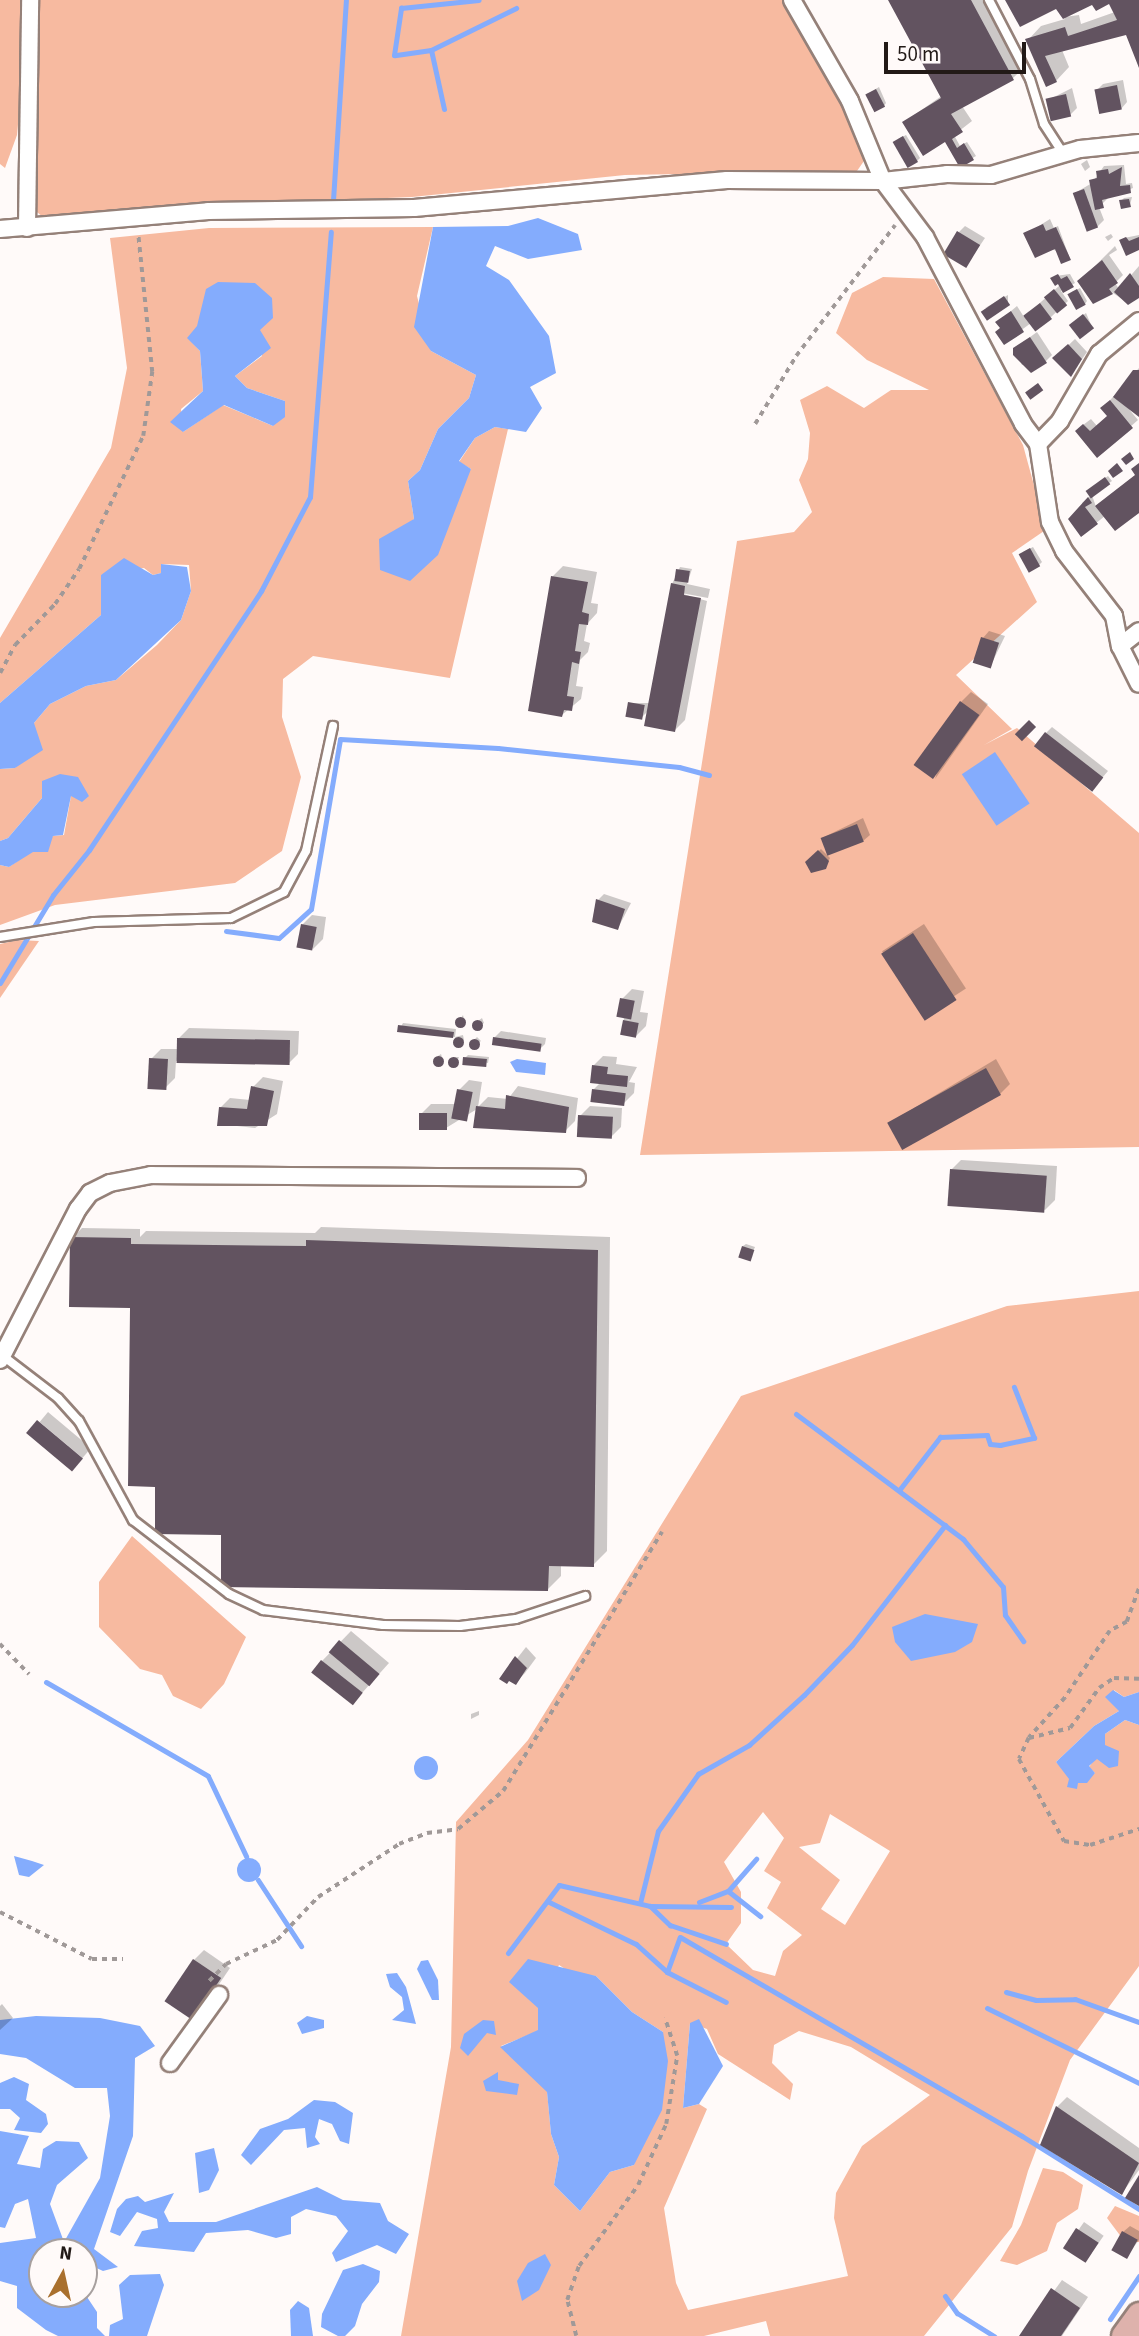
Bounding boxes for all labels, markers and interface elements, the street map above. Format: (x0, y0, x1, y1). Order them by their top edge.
scale bar (887, 28, 1029, 72)
text: 50 m (897, 39, 939, 69)
north arrow (28, 2238, 98, 2308)
text: N (58, 2239, 74, 2268)

